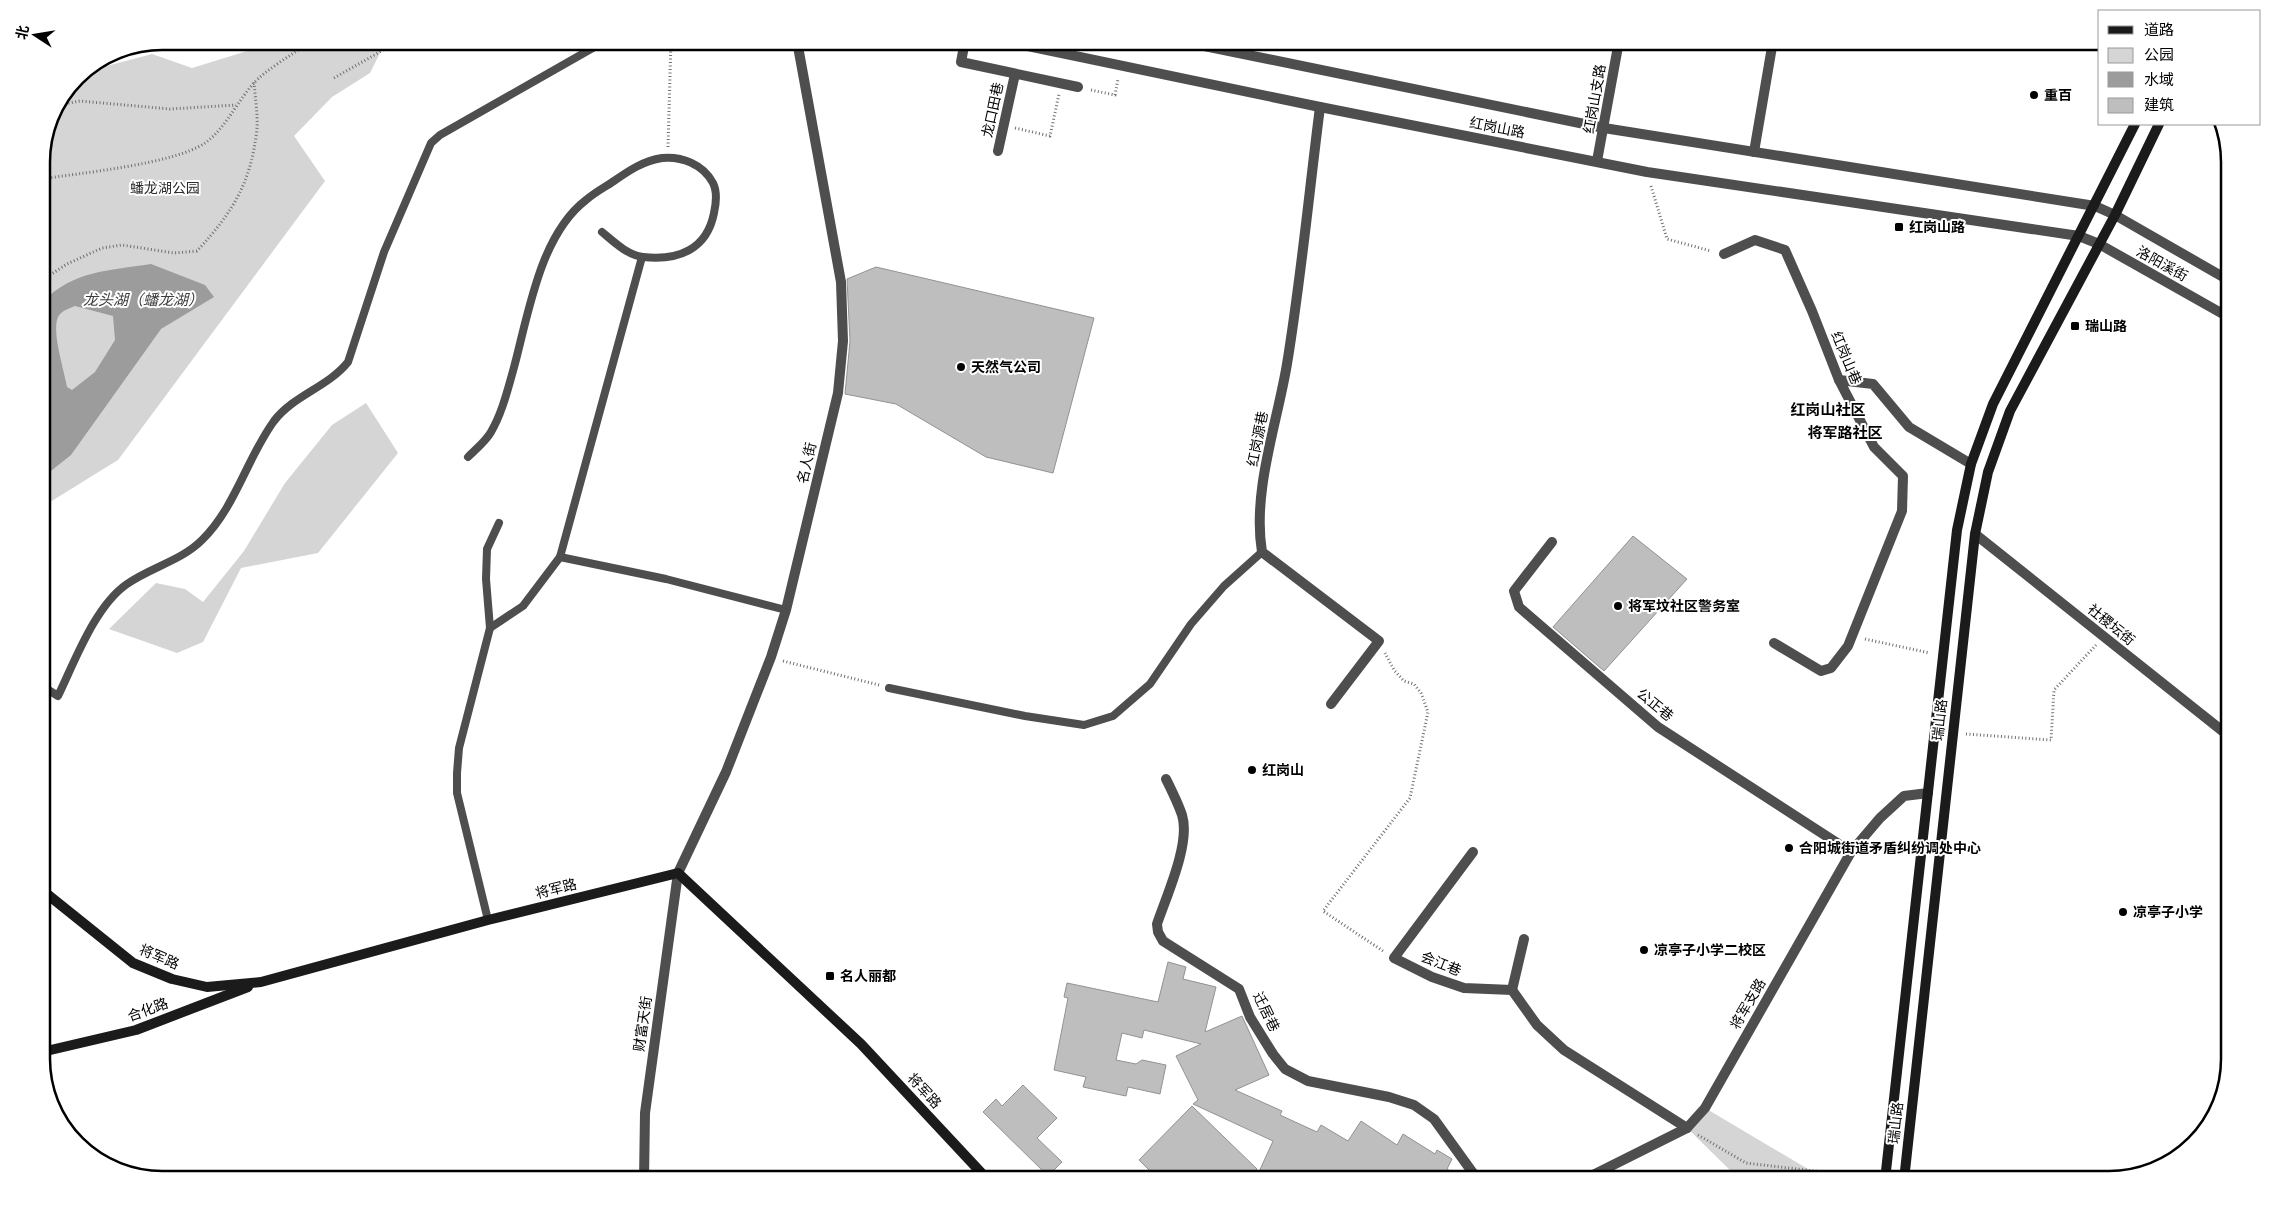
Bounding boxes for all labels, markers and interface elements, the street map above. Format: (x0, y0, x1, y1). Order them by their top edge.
north arrow (10, 10, 60, 60)
legend (2098, 10, 2261, 125)
text: 道路 (2144, 21, 2174, 39)
text: 北 (13, 24, 33, 41)
text: 公园 (2144, 46, 2174, 64)
street label: 红岗山支路 (1581, 63, 1609, 135)
text: 水域 (2144, 71, 2174, 89)
street label: 龙口田巷 (979, 81, 1007, 139)
place label: 重百 (2044, 87, 2072, 104)
marker: 重百 (2028, 89, 2040, 101)
text: 建筑 (2144, 96, 2174, 114)
street label: 红岗山路 (1468, 114, 1526, 142)
park label: 蟠龙湖公园 (130, 180, 200, 197)
place label: 红岗山路 (1909, 219, 1965, 236)
marker: 红岗山路 (1893, 221, 1905, 233)
street label: 洛阳溪街 (2133, 243, 2191, 285)
water label: 龙头湖（蟠龙湖） (83, 291, 203, 309)
place label: 瑞山路 (2085, 318, 2127, 335)
marker: 瑞山路 (2069, 320, 2081, 332)
street label: 红岗山巷 (1827, 329, 1865, 387)
place label: 天然气公司 (971, 359, 1041, 376)
marker: 天然气公司 (955, 361, 967, 373)
district label: 红岗山社区 (1790, 401, 1866, 419)
street label: 红岗源巷 (1244, 410, 1272, 468)
district label: 将军路社区 (1807, 424, 1883, 442)
street label: 名人街 (794, 441, 820, 485)
place label: 将军坟社区警务室 (1628, 598, 1740, 615)
marker: 将军坟社区警务室 (1612, 600, 1624, 612)
street label: 社稷坛街 (2084, 601, 2138, 649)
street label: 公正巷 (1633, 685, 1677, 725)
street label: 瑞山路 (1929, 698, 1951, 742)
place label: 红岗山 (1262, 762, 1304, 779)
marker: 红岗山 (1246, 764, 1258, 776)
place label: 合阳城街道矛盾纠纷调处中心 (1799, 840, 1981, 857)
marker: 合阳城街道矛盾纠纷调处中心 (1783, 842, 1795, 854)
street label: 将军路 (534, 876, 578, 902)
place label: 凉亭子小学 (2133, 904, 2203, 921)
marker: 凉亭子小学 (2117, 906, 2129, 918)
street label: 将军路 (136, 941, 182, 973)
place label: 凉亭子小学二校区 (1654, 942, 1766, 959)
marker: 凉亭子小学二校区 (1638, 944, 1650, 956)
street label: 会江巷 (1418, 948, 1464, 980)
place label: 名人丽都 (840, 968, 896, 985)
marker: 名人丽都 (824, 970, 836, 982)
street label: 将军支路 (1727, 976, 1769, 1032)
street label: 迁居巷 (1249, 989, 1283, 1035)
street label: 合化路 (125, 995, 171, 1025)
street label: 财富天街 (631, 995, 655, 1053)
street label: 将军路 (903, 1070, 945, 1112)
street label: 瑞山路 (1885, 1101, 1907, 1145)

